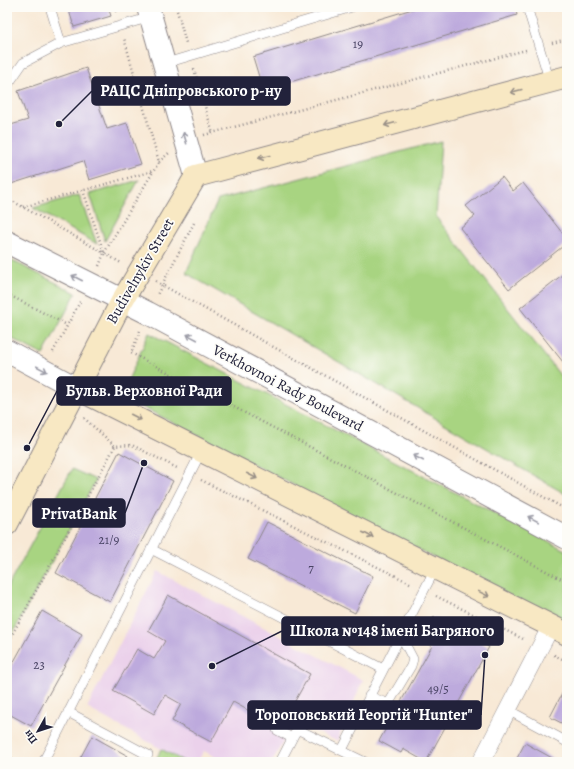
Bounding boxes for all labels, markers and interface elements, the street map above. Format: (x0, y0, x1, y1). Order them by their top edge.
house number: 19 (353, 35, 363, 52)
callout: РАЦС Дніпровського р-ну (92, 77, 290, 105)
text: РАЦС Дніпровського р-ну (100, 80, 282, 102)
one-way arrow (510, 88, 523, 95)
one-way arrow (384, 121, 397, 128)
one-way arrow (181, 132, 188, 145)
one-way arrow (258, 154, 271, 161)
street label: Budivelnykiv Street (102, 214, 178, 328)
one-way arrow (71, 274, 83, 281)
one-way arrow (187, 332, 199, 340)
street label: Verkhovnoi Rady Boulevard (208, 339, 368, 437)
one-way arrow (35, 366, 47, 373)
callout: Бульв. Верховної Ради (57, 377, 231, 405)
text: Бульв. Верховної Ради (66, 380, 222, 402)
one-way arrow (130, 414, 142, 422)
one-way arrow (412, 453, 424, 461)
one-way arrow (246, 473, 258, 480)
callout: PrivatBank (33, 499, 125, 527)
text: PrivatBank (41, 503, 118, 525)
one-way arrow (527, 515, 539, 522)
house number: 21/9 (99, 531, 119, 548)
one-way arrow (362, 532, 374, 539)
house number: 7 (308, 559, 314, 576)
one-way arrow (478, 590, 490, 598)
callout: Школа №148 імені Багряного (282, 617, 503, 645)
text: Школа №148 імені Багряного (290, 620, 494, 642)
house number: 23 (33, 656, 45, 673)
house number: 49/5 (427, 680, 449, 697)
callout: Тороповський Георгій "Hunter" (248, 701, 481, 729)
text: Тороповський Георгій "Hunter" (255, 704, 473, 726)
north arrow (18, 711, 58, 751)
text: Пн (20, 726, 41, 747)

